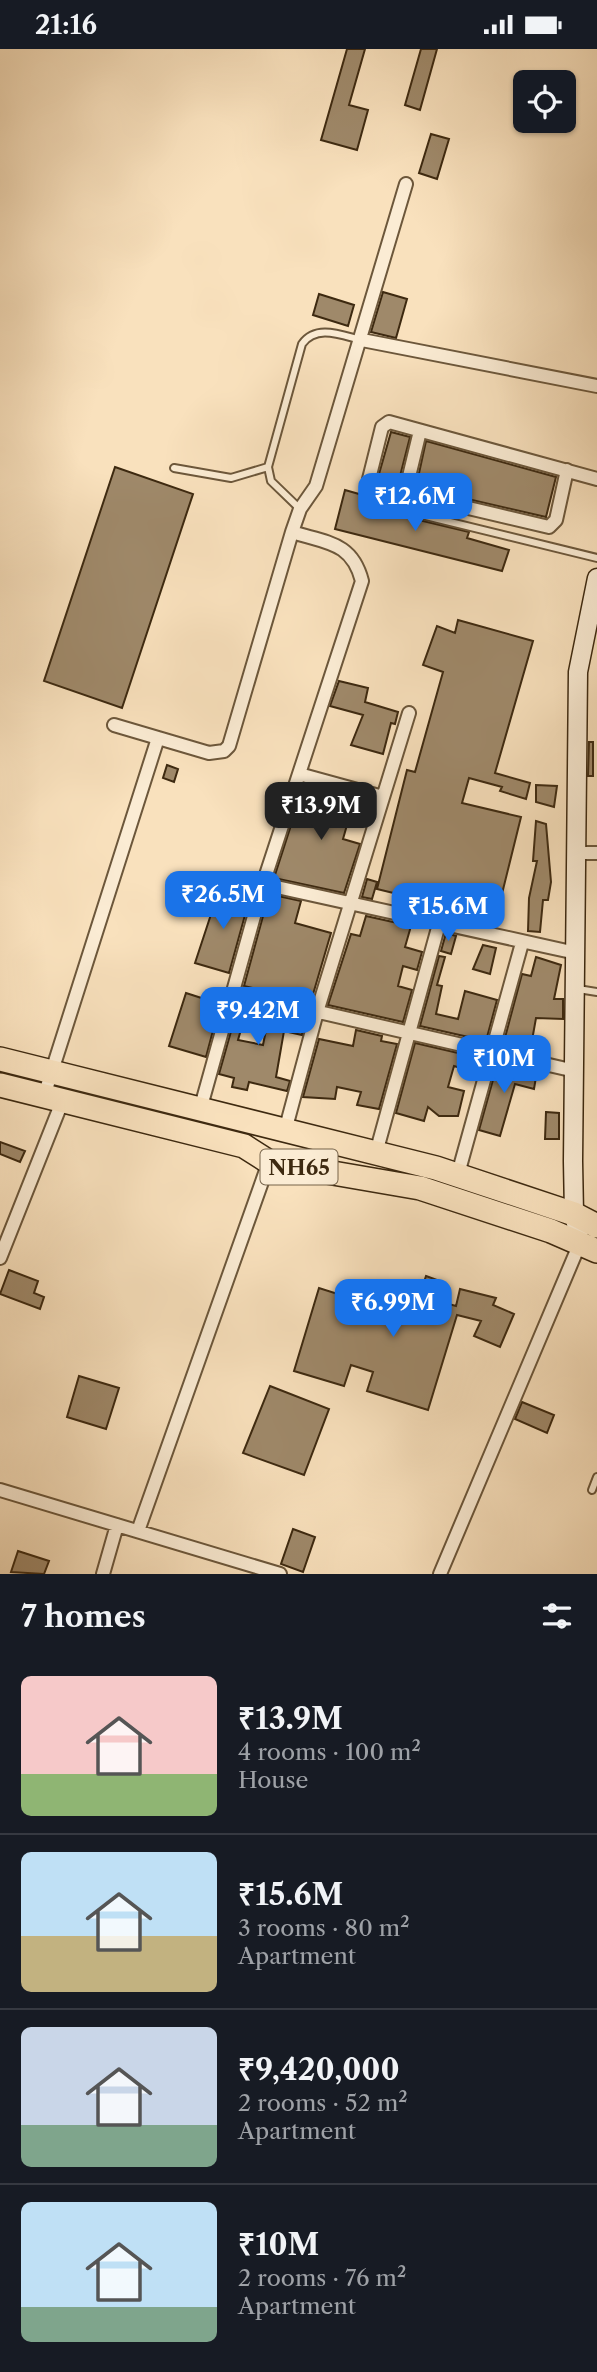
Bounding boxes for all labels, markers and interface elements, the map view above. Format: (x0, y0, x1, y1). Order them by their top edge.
text: 21:16 (35, 9, 97, 41)
map controls (513, 70, 576, 133)
button: locate (513, 70, 576, 133)
pin: ₹12.6M (358, 473, 472, 533)
text: ₹12.6M (374, 482, 456, 510)
pin: ₹13.9M (264, 783, 378, 842)
text: ₹13.9M (281, 791, 361, 819)
pin: ₹26.5M (166, 871, 280, 931)
text: ₹26.5M (181, 880, 265, 908)
pin: ₹15.6M (391, 883, 505, 943)
text: ₹15.6M (408, 892, 488, 920)
pin: ₹9.42M (201, 988, 315, 1047)
text: ₹9.42M (216, 996, 300, 1024)
pin: ₹10M (463, 1035, 545, 1095)
text: ₹10M (473, 1044, 535, 1072)
road number: NH65 (260, 1149, 338, 1185)
pin: ₹6.99M (336, 1279, 450, 1339)
text: ₹6.99M (351, 1288, 435, 1316)
icon: filters (538, 1597, 576, 1635)
text: 7 homes (21, 1598, 146, 1635)
text: ₹13.9M (238, 1700, 343, 1737)
icon: home (77, 1704, 161, 1788)
text: 4 rooms · 100 m² (238, 1738, 421, 1766)
text: House (238, 1766, 308, 1794)
text: ₹15.6M (238, 1876, 343, 1913)
icon: home (77, 1880, 161, 1964)
text: 3 rooms · 80 m² (238, 1914, 410, 1942)
text: Apartment (238, 1942, 356, 1970)
text: ₹9,420,000 (238, 2051, 400, 2088)
icon: home (77, 2055, 161, 2139)
text: 2 rooms · 52 m² (238, 2089, 408, 2117)
text: Apartment (238, 2117, 356, 2145)
text: ₹10M (238, 2226, 319, 2263)
icon: home (77, 2230, 161, 2314)
text: 2 rooms · 76 m² (238, 2264, 406, 2292)
text: Apartment (238, 2292, 356, 2320)

